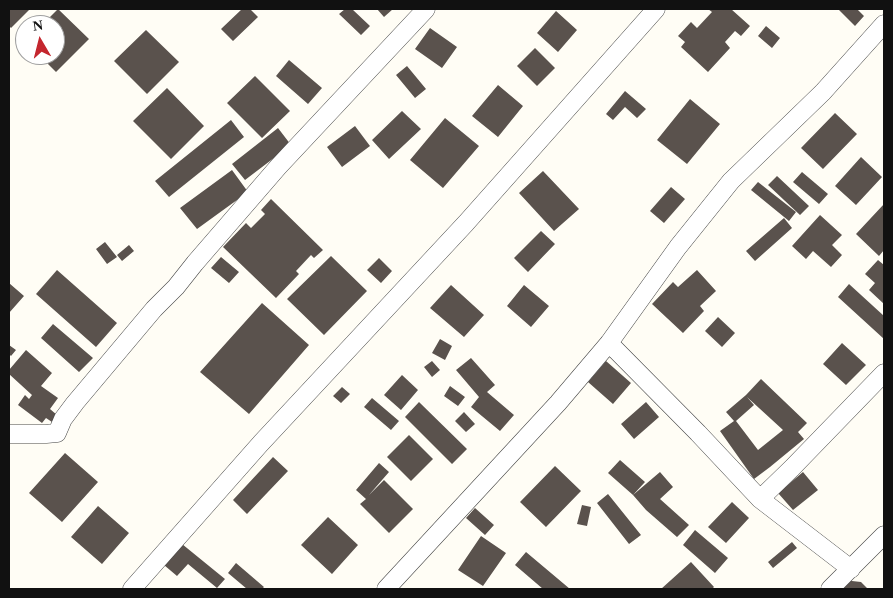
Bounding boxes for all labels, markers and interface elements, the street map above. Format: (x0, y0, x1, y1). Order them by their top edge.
north arrow (15, 15, 65, 65)
text: N (32, 18, 44, 34)

